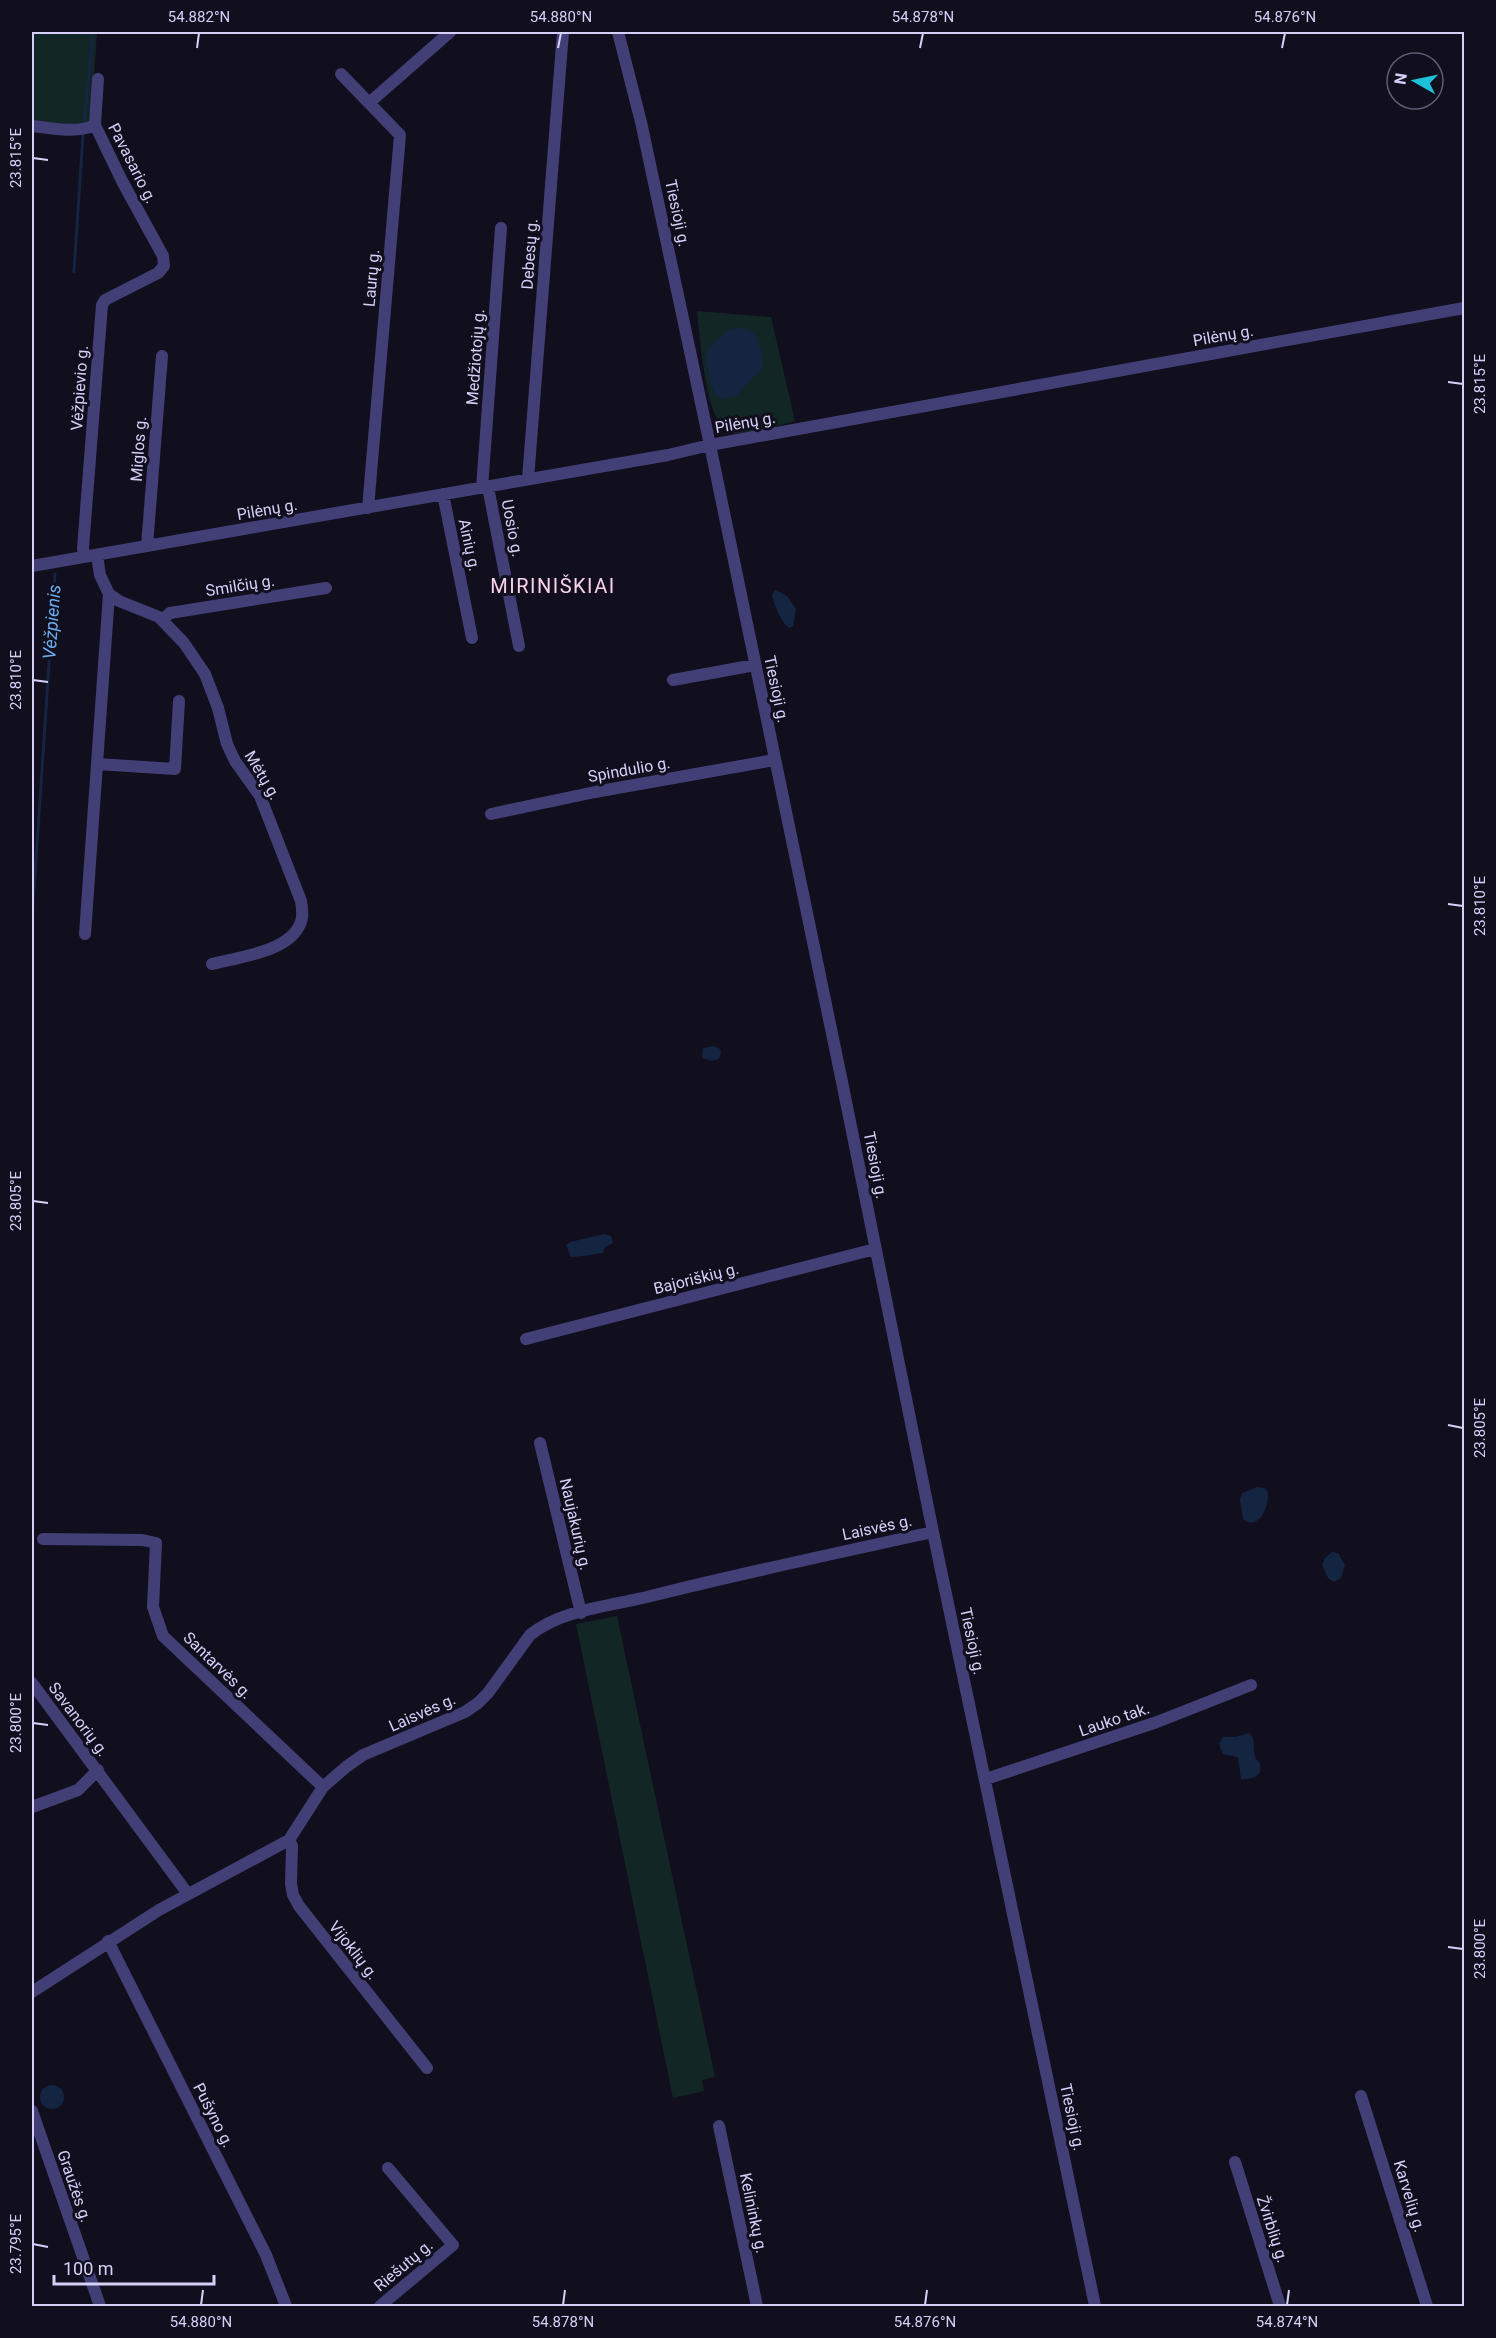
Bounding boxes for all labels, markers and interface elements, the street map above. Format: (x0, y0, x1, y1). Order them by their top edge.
text: 54.882°N (168, 8, 230, 26)
text: 54.880°N (530, 8, 592, 26)
text: 54.878°N (892, 8, 954, 26)
text: 54.876°N (1254, 8, 1316, 26)
north arrow (1385, 51, 1445, 111)
text: N (1390, 72, 1411, 86)
street label: Pavasario g. (104, 120, 161, 207)
text: 23.815°E (7, 127, 25, 188)
street label: Tiesioji g. (661, 178, 694, 248)
street label: Debesų g. (518, 218, 541, 290)
street label: Laurų g. (360, 249, 383, 308)
street label: Medžiotojų g. (463, 308, 488, 406)
street label: Pilėnų g. (1191, 321, 1255, 350)
street label: Vėžpievio g. (67, 345, 92, 431)
text: 23.815°E (1471, 353, 1489, 414)
street label: Pilėnų g. (713, 408, 777, 437)
street label: Miglos g. (127, 416, 150, 482)
street label: Pilėnų g. (235, 495, 299, 524)
street label: Uosio g. (498, 498, 527, 558)
street label: Ainių g. (455, 517, 484, 573)
street label: Smilčių g. (204, 571, 276, 600)
district label: MIRINIŠKIAI (490, 574, 616, 598)
water label: Vėžpienis (38, 584, 65, 660)
text: 23.810°E (7, 649, 25, 710)
street label: Tiesioji g. (760, 654, 793, 724)
street label: Mėtų g. (241, 747, 285, 803)
street label: Spindulio g. (586, 753, 672, 786)
text: 23.810°E (1471, 875, 1489, 936)
street label: Tiesioji g. (860, 1130, 891, 1200)
text: 23.805°E (7, 1170, 25, 1231)
street label: Bajoriškių g. (652, 1259, 741, 1298)
text: 23.805°E (1471, 1397, 1489, 1458)
street label: Naujakurių g. (556, 1476, 595, 1572)
street label: Laisvės g. (840, 1511, 914, 1544)
street label: Tiesioji g. (956, 1606, 989, 1676)
street label: Santarvės g. (179, 1628, 256, 1703)
street label: Savanorių g. (45, 1679, 113, 1760)
street label: Laisvės g. (386, 1689, 459, 1736)
text: 23.800°E (7, 1692, 25, 1753)
street label: Lauko tak. (1076, 1699, 1152, 1740)
street label: Vijoklių g. (325, 1917, 382, 1983)
text: 23.800°E (1471, 1918, 1489, 1979)
street label: Pušyno g. (189, 2080, 238, 2151)
street label: Tiesioji g. (1056, 2082, 1089, 2152)
street label: Graužės g. (53, 2147, 96, 2225)
street label: Karvelių g. (1390, 2158, 1429, 2234)
street label: Kelininkų g. (736, 2171, 771, 2255)
street label: Žvirblių g. (1253, 2193, 1292, 2265)
text: 23.795°E (7, 2213, 25, 2274)
street label: Riešutų g. (370, 2235, 436, 2295)
scale bar (54, 2248, 214, 2286)
text: 100 m (63, 2258, 114, 2279)
text: 54.880°N (170, 2313, 232, 2331)
text: 54.878°N (532, 2313, 594, 2331)
text: 54.876°N (894, 2313, 956, 2331)
text: 54.874°N (1256, 2313, 1318, 2331)

